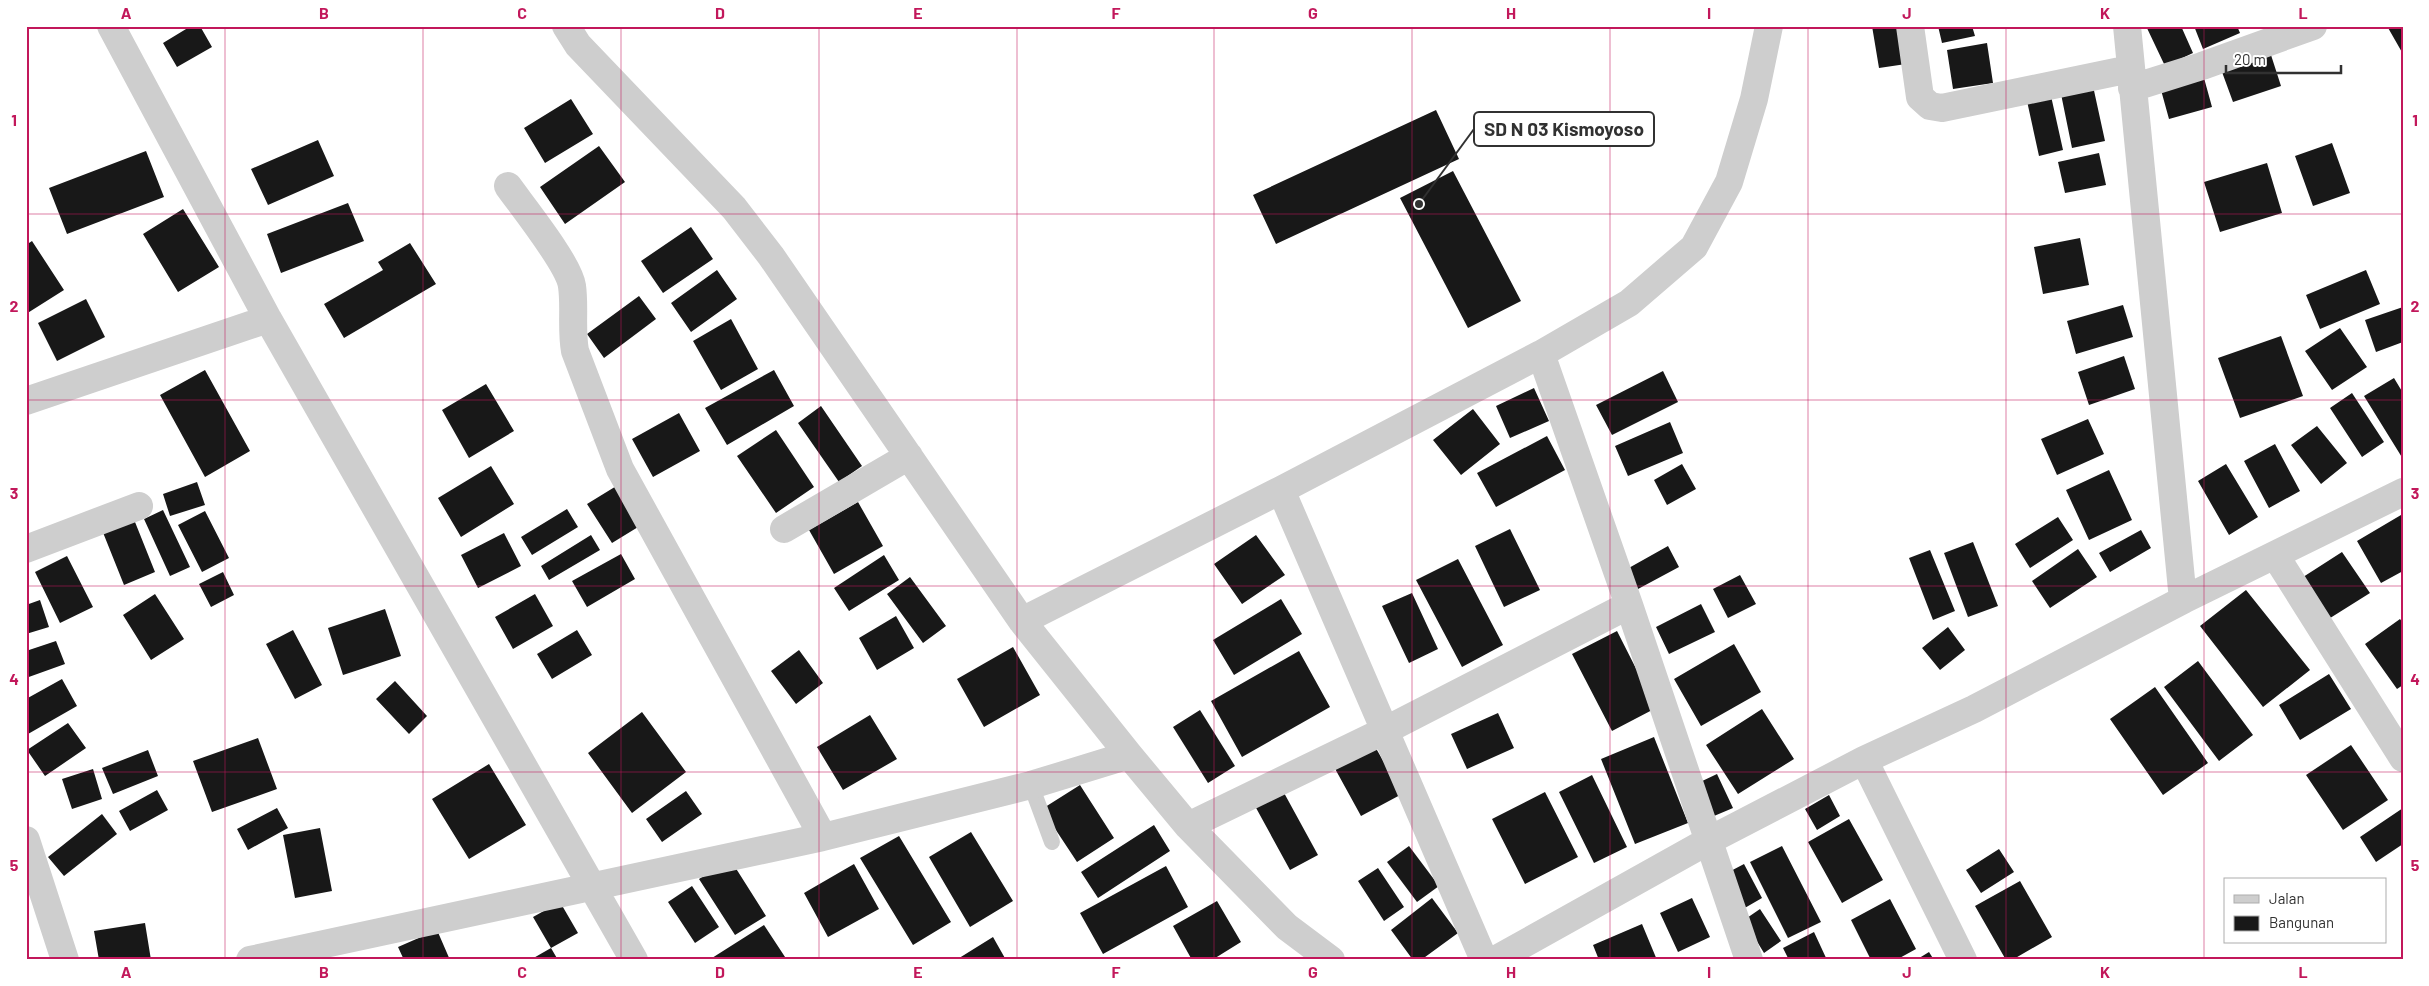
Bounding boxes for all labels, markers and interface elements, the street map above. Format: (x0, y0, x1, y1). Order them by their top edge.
text: A (121, 3, 132, 22)
text: B (319, 3, 329, 22)
text: C (517, 3, 527, 22)
text: D (715, 3, 725, 22)
text: E (913, 3, 923, 22)
text: F (1112, 3, 1121, 22)
text: G (1308, 3, 1318, 22)
text: H (1506, 3, 1516, 22)
text: I (1707, 3, 1711, 22)
text: J (1902, 3, 1912, 22)
text: K (2100, 3, 2110, 22)
text: L (2298, 3, 2308, 22)
scale bar (2226, 42, 2342, 74)
text: 20 m (2234, 50, 2266, 68)
text: 1 (11, 110, 17, 129)
text: 1 (2412, 110, 2418, 129)
callout: SD N 03 Kismoyoso (1474, 112, 1654, 146)
text: SD N 03 Kismoyoso (1484, 117, 1644, 140)
text: 2 (10, 296, 19, 315)
text: 2 (2411, 296, 2420, 315)
text: 3 (10, 483, 18, 502)
text: 3 (2411, 483, 2419, 502)
text: 4 (9, 669, 19, 688)
text: 4 (2410, 669, 2420, 688)
text: 5 (10, 855, 19, 874)
text: 5 (2411, 855, 2420, 874)
legend (2224, 878, 2386, 944)
text: Jalan (2269, 889, 2305, 907)
text: Bangunan (2269, 913, 2334, 931)
text: A (121, 962, 132, 981)
text: B (319, 962, 329, 981)
text: C (517, 962, 527, 981)
text: D (715, 962, 725, 981)
text: E (913, 962, 923, 981)
text: F (1112, 962, 1121, 981)
text: G (1308, 962, 1318, 981)
text: H (1506, 962, 1516, 981)
text: I (1707, 962, 1711, 981)
text: J (1902, 962, 1912, 981)
text: K (2100, 962, 2110, 981)
text: L (2298, 962, 2308, 981)

